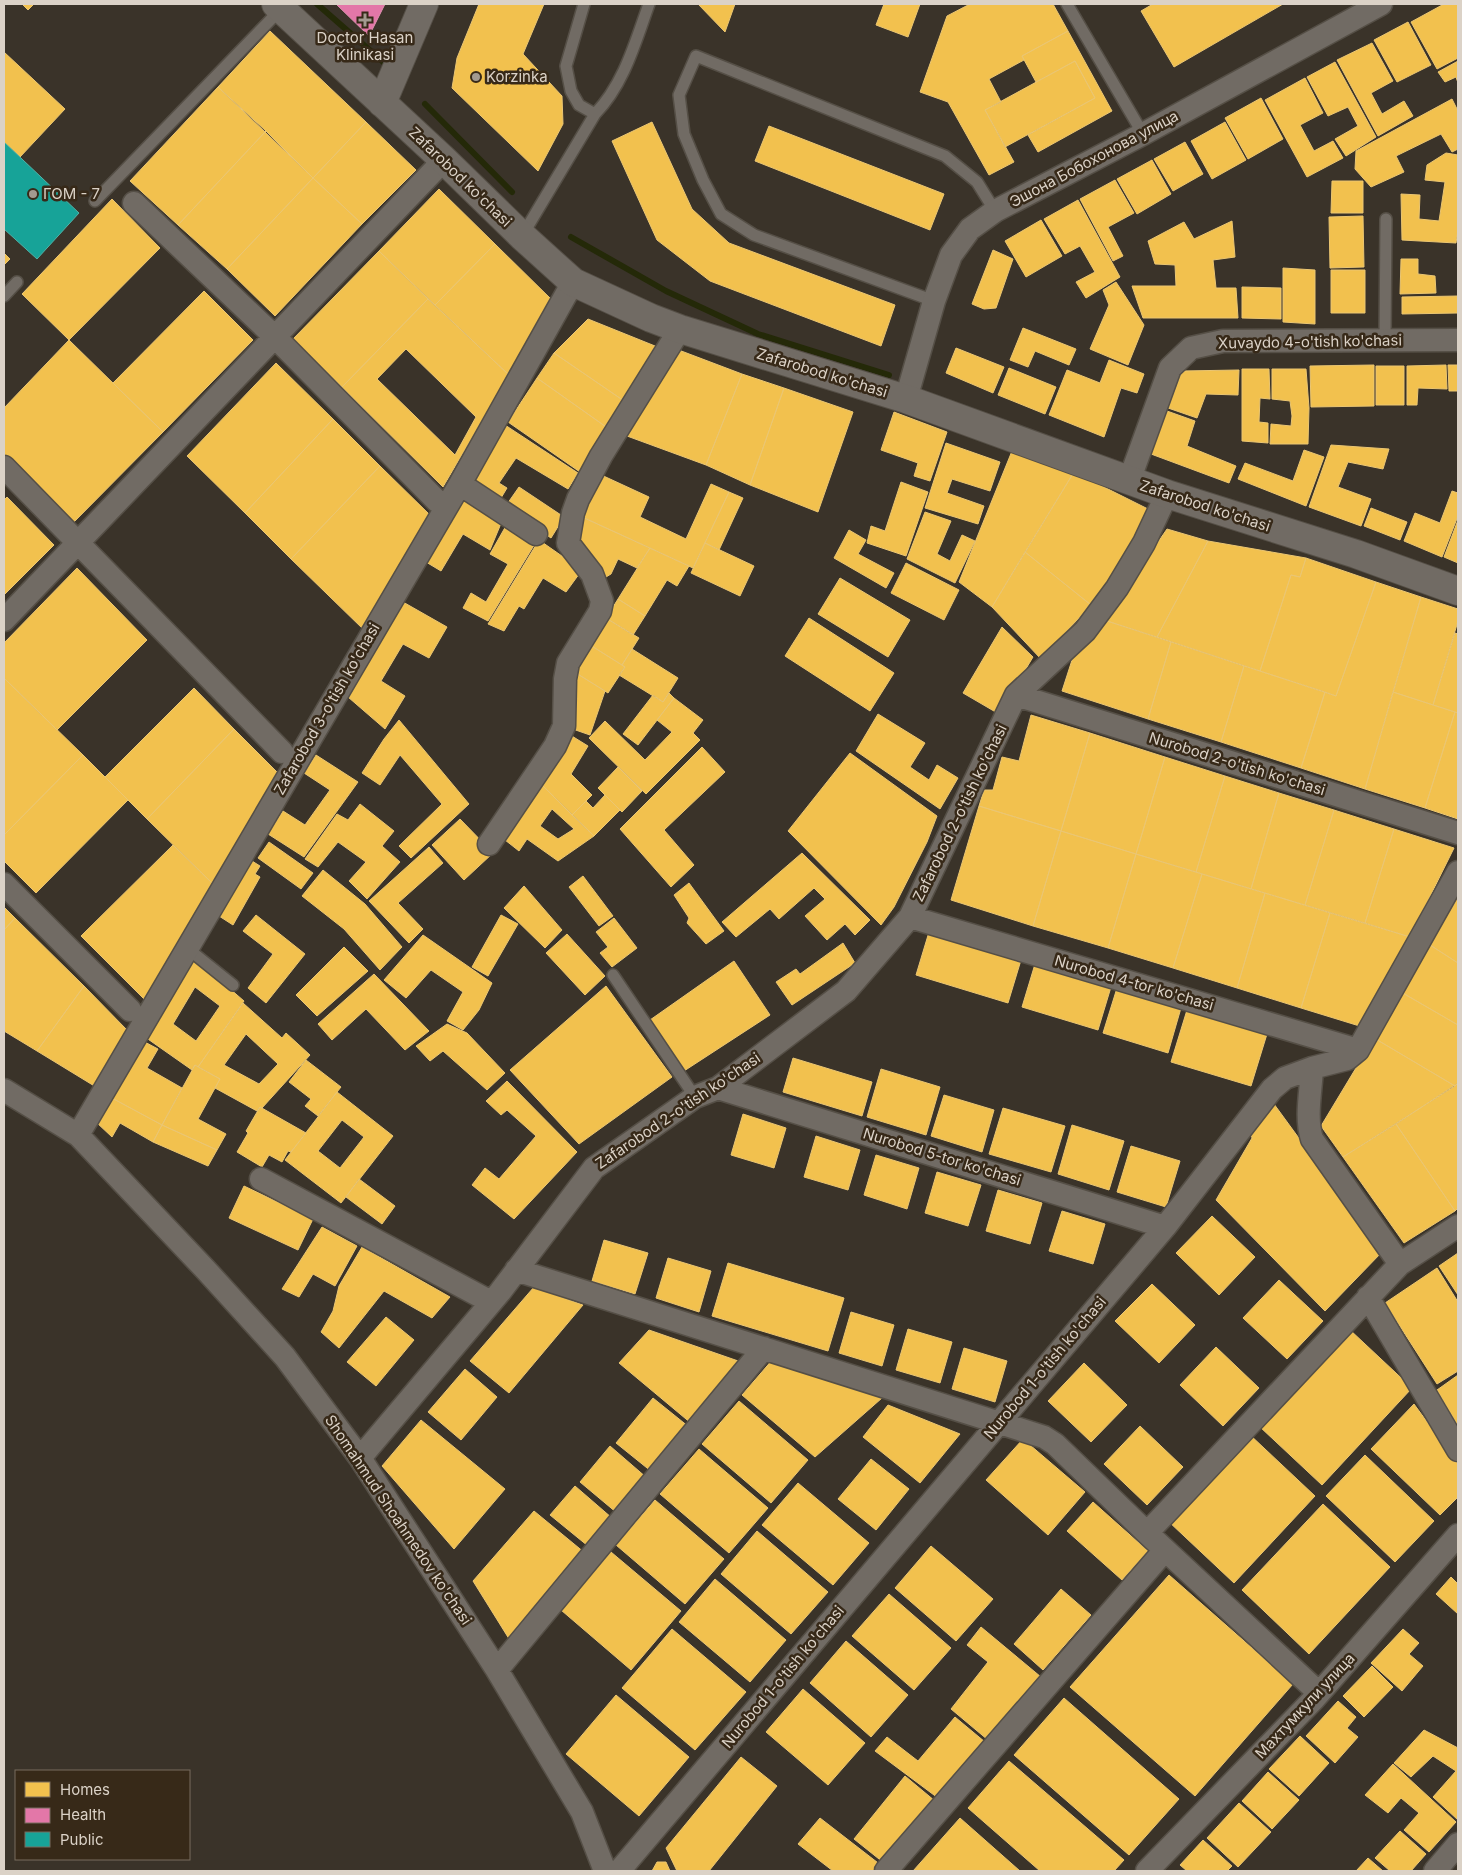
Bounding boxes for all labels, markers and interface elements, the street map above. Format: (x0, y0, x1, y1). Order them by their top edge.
marker: Doctor Hasan Klinikasi (358, 13, 372, 27)
place label: Doctor Hasan Klinikasi (317, 28, 413, 64)
place label: Korzinka (486, 67, 548, 86)
marker: Korzinka (470, 71, 482, 83)
street label: Эшона Бобохонова улица (1006, 106, 1181, 211)
street label: Zafarobod ko'chasi (405, 123, 516, 231)
place label: ГОМ - 7 (43, 184, 100, 203)
marker: ГОМ - 7 (27, 188, 39, 200)
street label: Xuvaydo 4-o'tish ko'chasi (1218, 330, 1402, 353)
street label: Zafarobod ko'chasi (754, 344, 890, 401)
street label: Zafarobod ko'chasi (1138, 475, 1273, 536)
street label: Zafarobod 3-o'tish ko'chasi (270, 620, 384, 798)
street label: Zafarobod 2-o'tish ko'chasi (908, 721, 1011, 904)
street label: Nurobod 2-o'tish ko'chasi (1147, 728, 1328, 799)
street label: Nurobod 4-tor ko'chasi (1052, 951, 1216, 1014)
street label: Zafarobod 2-o'tish ko'chasi (592, 1048, 764, 1173)
street label: Nurobod 5-tor ko'chasi (861, 1123, 1023, 1190)
street label: Nurobod 1-o'tish ko'chasi (979, 1293, 1110, 1443)
street label: Shomahmud Shoahmedov ko'chasi (321, 1411, 476, 1628)
street label: Nurobod 1-o'tish ko'chasi (717, 1602, 848, 1752)
street label: Махтумкули улица (1251, 1649, 1359, 1763)
legend (15, 1770, 190, 1860)
text: Homes (60, 1780, 110, 1799)
text: Health (60, 1805, 106, 1824)
text: Public (60, 1830, 103, 1849)

